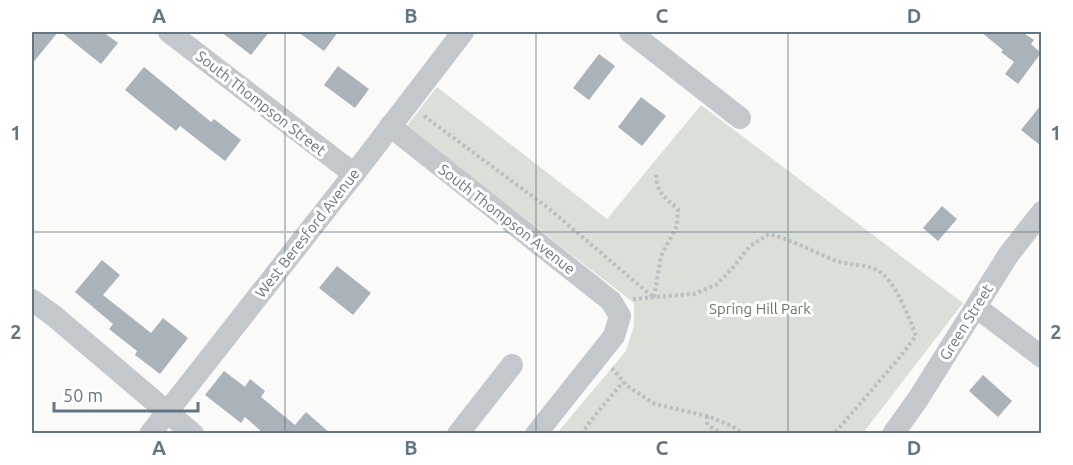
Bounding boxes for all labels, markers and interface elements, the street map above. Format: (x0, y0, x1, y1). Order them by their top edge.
text: A (152, 4, 166, 27)
text: B (404, 4, 418, 27)
text: C (656, 4, 669, 27)
text: D (907, 4, 921, 27)
street label: South Thompson Street (193, 47, 329, 159)
text: 1 (10, 121, 22, 144)
text: 1 (1050, 121, 1062, 144)
street label: South Thompson Avenue (435, 160, 579, 278)
street label: West Beresford Avenue (251, 165, 363, 301)
street label: Green Street (936, 281, 996, 363)
park label: Spring Hill Park (709, 300, 811, 317)
text: 2 (10, 320, 22, 343)
text: 2 (1050, 320, 1062, 343)
scale bar (54, 375, 198, 413)
text: 50 m (63, 385, 103, 405)
text: A (152, 436, 166, 459)
text: B (404, 436, 418, 459)
text: C (656, 436, 669, 459)
text: D (907, 436, 921, 459)

